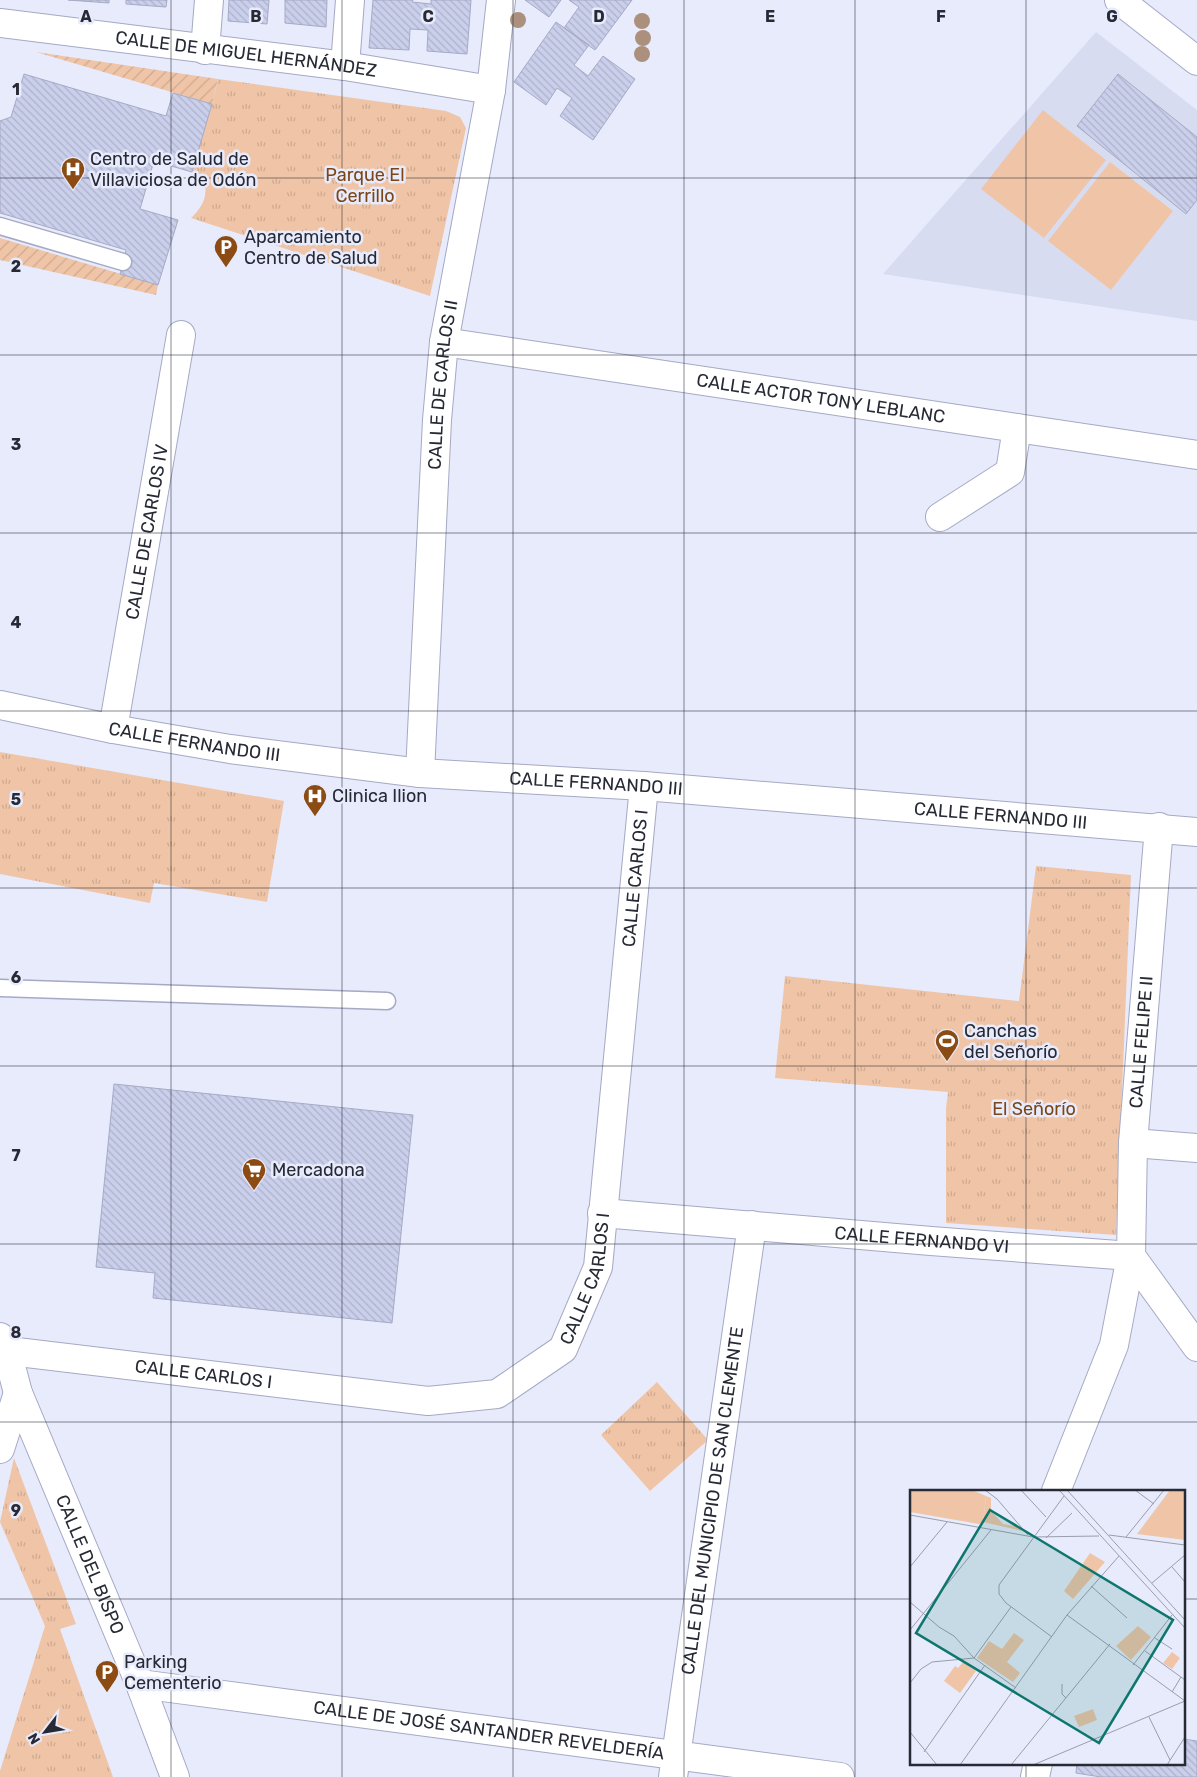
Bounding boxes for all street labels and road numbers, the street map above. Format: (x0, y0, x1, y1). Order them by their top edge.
street label: CALLE DE MIGUEL HERNÁNDEZ (114, 26, 379, 82)
street label: CALLE DE CARLOS II (424, 298, 463, 470)
street label: CALLE ACTOR TONY LEBLANC (695, 369, 947, 428)
street label: CALLE DE CARLOS IV (121, 442, 173, 621)
street label: CALLE FERNANDO III (107, 717, 282, 766)
street label: CALLE FERNANDO III (509, 767, 684, 800)
street label: CALLE FERNANDO III (913, 798, 1088, 834)
street label: CALLE CARLOS I (618, 808, 653, 948)
street label: CALLE FELIPE II (1125, 975, 1158, 1109)
street label: CALLE CARLOS I (555, 1212, 614, 1348)
street label: CALLE FERNANDO VI (834, 1222, 1010, 1258)
street label: CALLE DEL MUNICIPIO DE SAN CLEMENTE (677, 1325, 748, 1676)
street label: CALLE CARLOS I (134, 1355, 273, 1393)
street label: CALLE DEL BISPO (51, 1492, 129, 1637)
street label: CALLE DE JOSÉ SANTANDER REVELDERÍA (312, 1696, 666, 1765)

